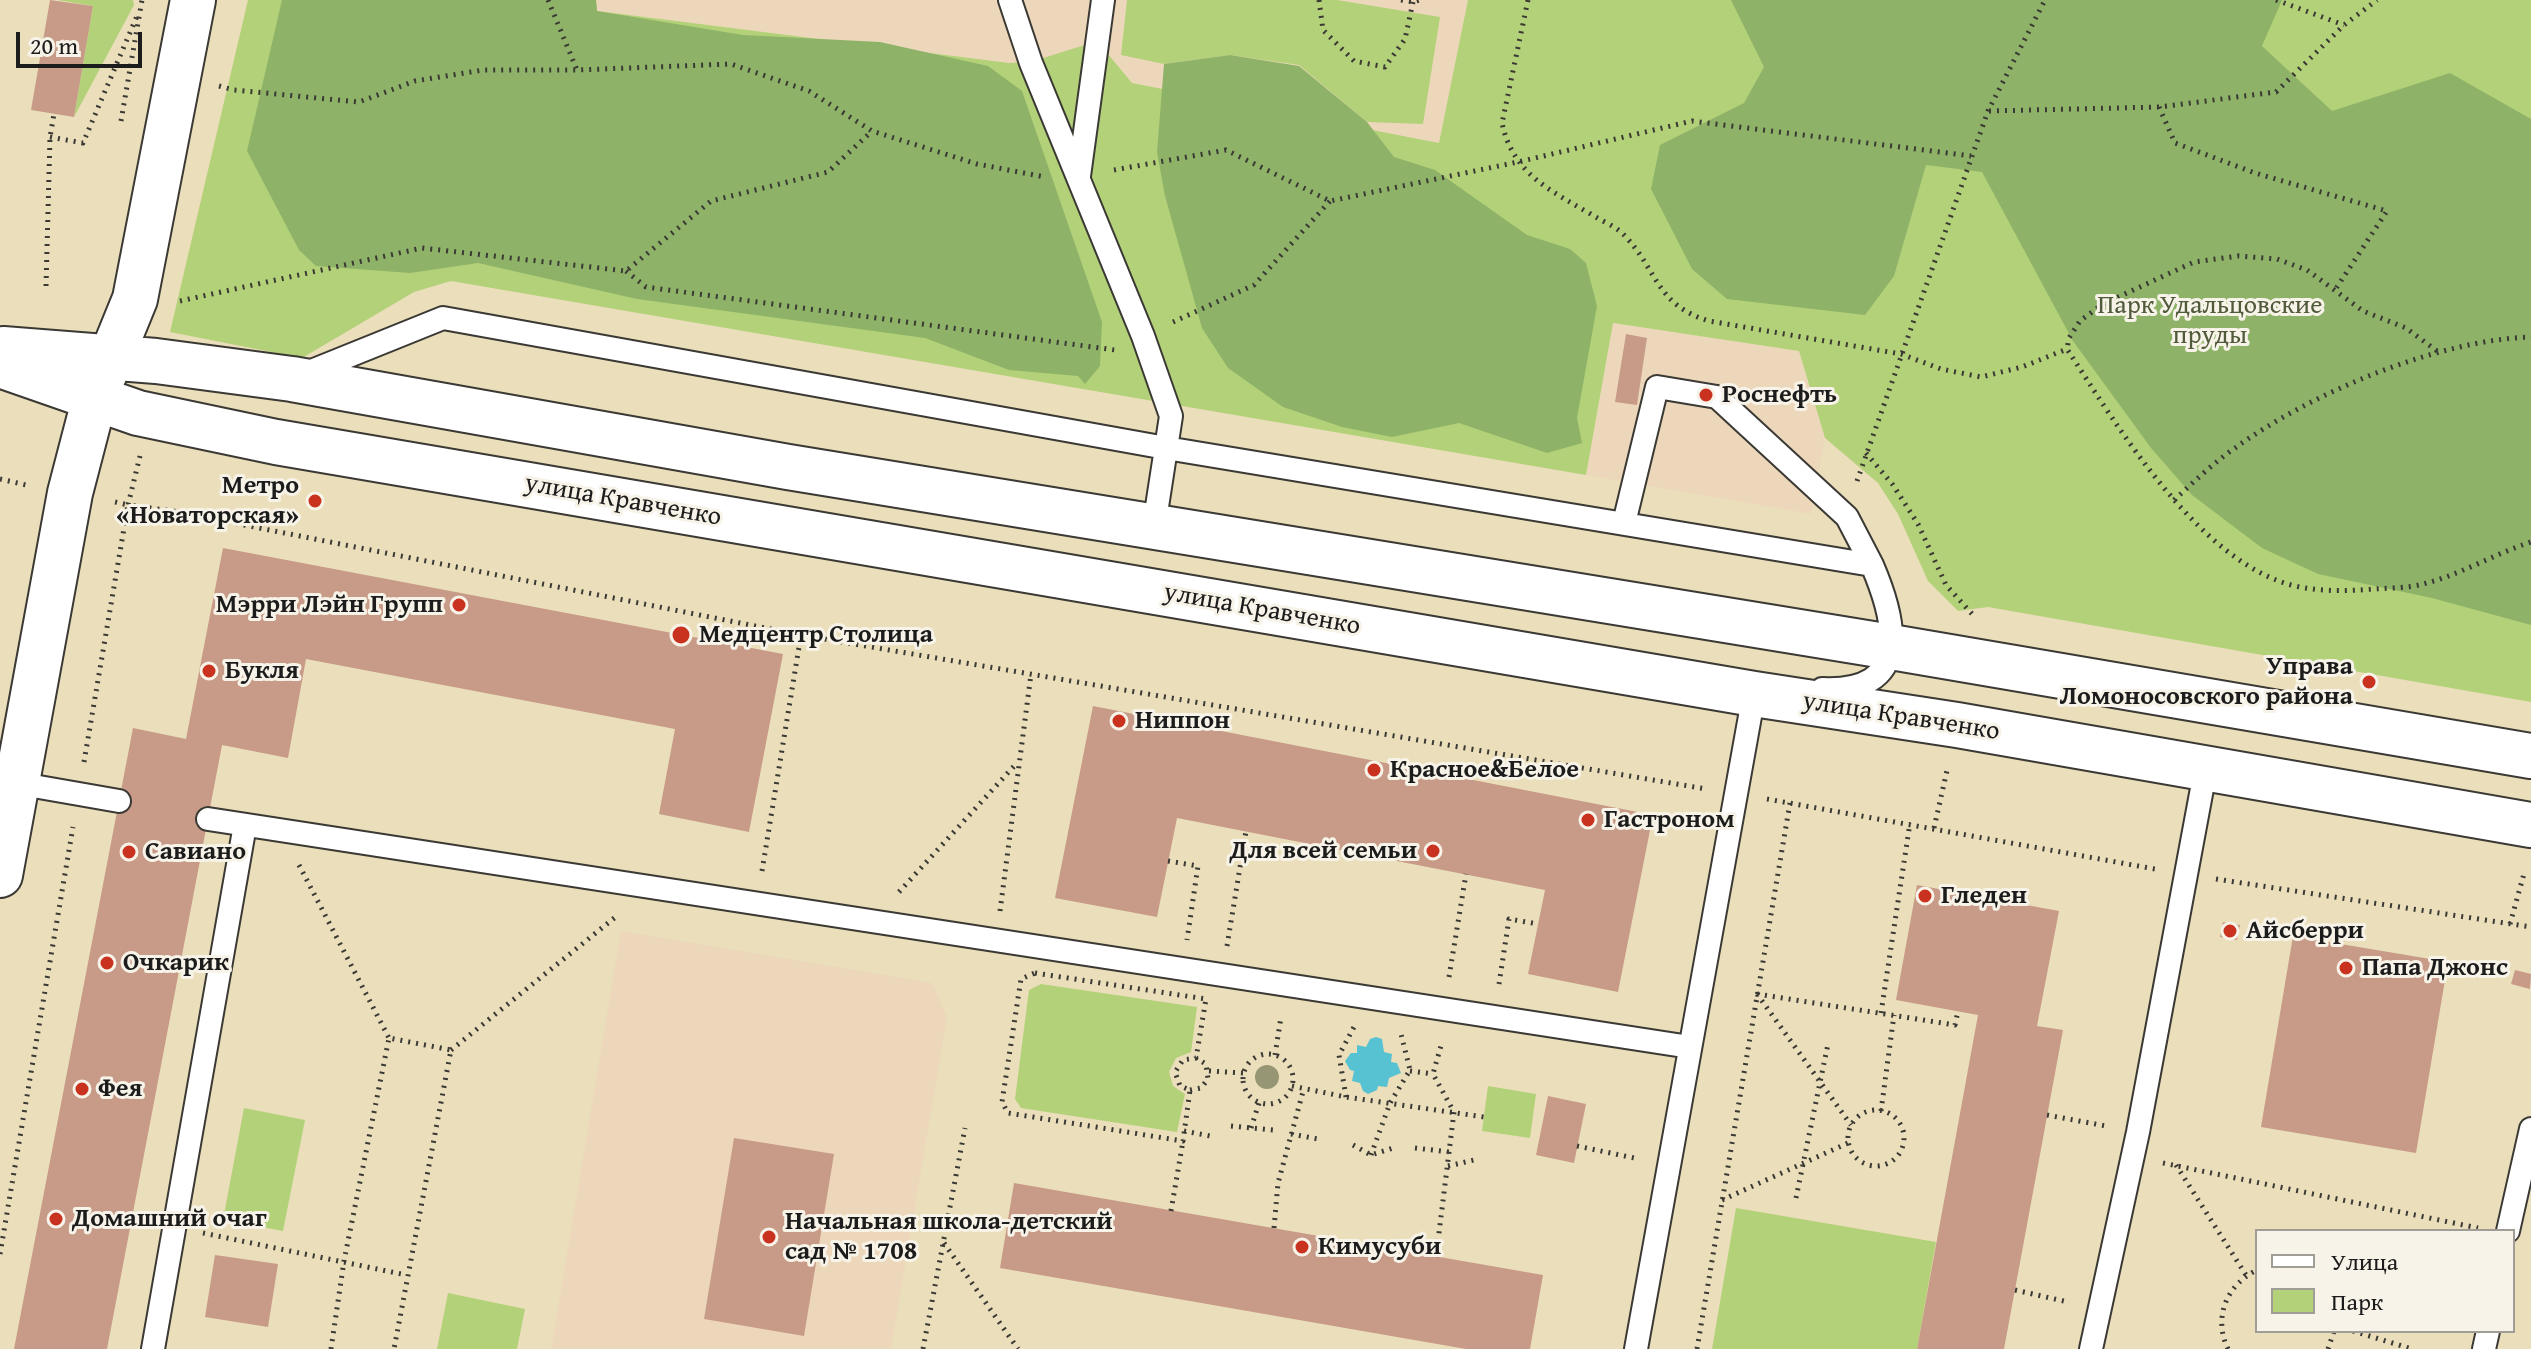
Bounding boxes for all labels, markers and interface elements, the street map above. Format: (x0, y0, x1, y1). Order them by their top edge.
scale bar (20, 16, 146, 66)
text: 20 m (30, 28, 78, 63)
park label: Парк Удальцовские пруды (2098, 290, 2322, 352)
place label: Роснефть (1722, 379, 1837, 411)
marker: Роснефть (1697, 386, 1715, 404)
street label: улица Кравченко (522, 468, 724, 534)
place label: Метро «Новаторская» (116, 470, 299, 532)
marker: Метро «Новаторская» (306, 492, 324, 510)
street label: улица Кравченко (1161, 577, 1363, 643)
place label: Мэрри Лэйн Групп (216, 589, 443, 621)
marker: Мэрри Лэйн Групп (450, 596, 468, 614)
place label: Медцентр Столица (699, 619, 933, 651)
marker: Медцентр Столица (670, 624, 692, 646)
place label: Управа Ломоносовского района (2060, 651, 2353, 712)
place label: Букля (225, 655, 299, 687)
marker: Букля (200, 662, 218, 680)
marker: Управа Ломоносовского района (2360, 673, 2378, 691)
street label: улица Кравченко (1800, 686, 2002, 748)
place label: Ниппон (1135, 705, 1230, 737)
marker: Ниппон (1110, 712, 1128, 730)
place label: Красное&Белое (1390, 754, 1579, 786)
marker: Красное&Белое (1365, 761, 1383, 779)
place label: Гастроном (1604, 804, 1735, 836)
marker: Гастроном (1579, 811, 1597, 829)
place label: Для всей семьи (1230, 835, 1417, 867)
place label: Савиано (145, 836, 246, 868)
marker: Для всей семьи (1424, 842, 1442, 860)
marker: Савиано (120, 843, 138, 861)
place label: Гледен (1941, 880, 2027, 912)
marker: Гледен (1916, 887, 1934, 905)
place label: Айсберри (2246, 915, 2364, 947)
marker: Айсберри (2221, 922, 2239, 940)
place label: Очкарик (123, 947, 229, 979)
place label: Папа Джонс (2362, 952, 2508, 984)
marker: Очкарик (98, 954, 116, 972)
marker: Папа Джонс (2337, 959, 2355, 977)
place label: Фея (98, 1073, 142, 1105)
marker: Фея (73, 1080, 91, 1098)
place label: Домашний очаг (72, 1203, 267, 1235)
place label: Начальная школа-детский сад № 1708 (785, 1206, 1113, 1268)
marker: Домашний очаг (47, 1210, 65, 1228)
marker: Начальная школа-детский сад № 1708 (760, 1228, 778, 1246)
legend (2255, 1229, 2515, 1333)
place label: Кимусуби (1318, 1231, 1441, 1263)
marker: Кимусуби (1293, 1238, 1311, 1256)
text: Улица (2331, 1244, 2398, 1279)
text: Парк (2331, 1284, 2383, 1319)

